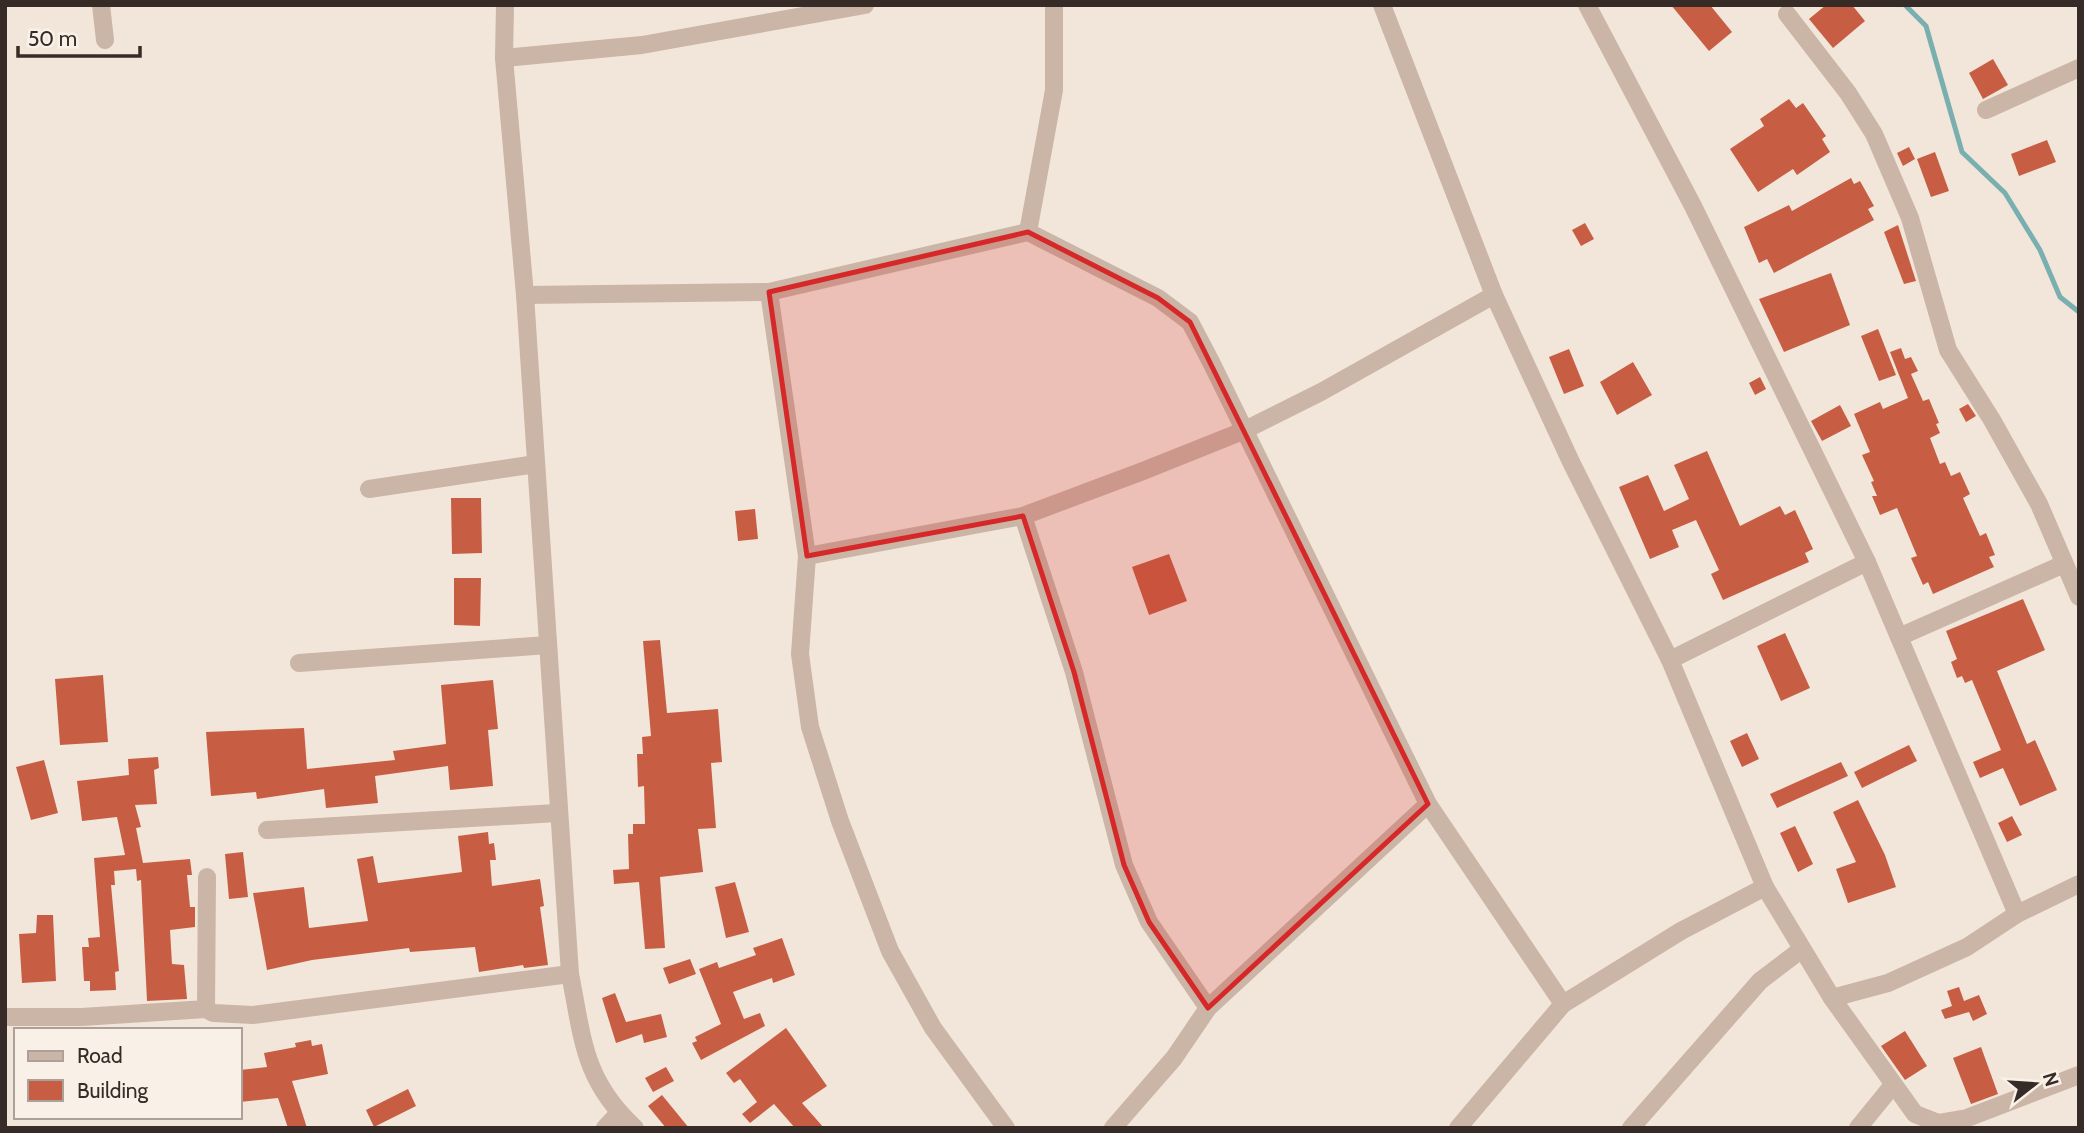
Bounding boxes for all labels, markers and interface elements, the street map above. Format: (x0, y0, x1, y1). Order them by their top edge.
scale bar (18, 14, 140, 58)
text: 50 m (28, 26, 77, 51)
legend (14, 1028, 242, 1119)
text: Road (77, 1043, 123, 1068)
north arrow (2000, 1049, 2070, 1119)
text: N (2038, 1069, 2064, 1089)
text: Building (77, 1078, 149, 1103)

